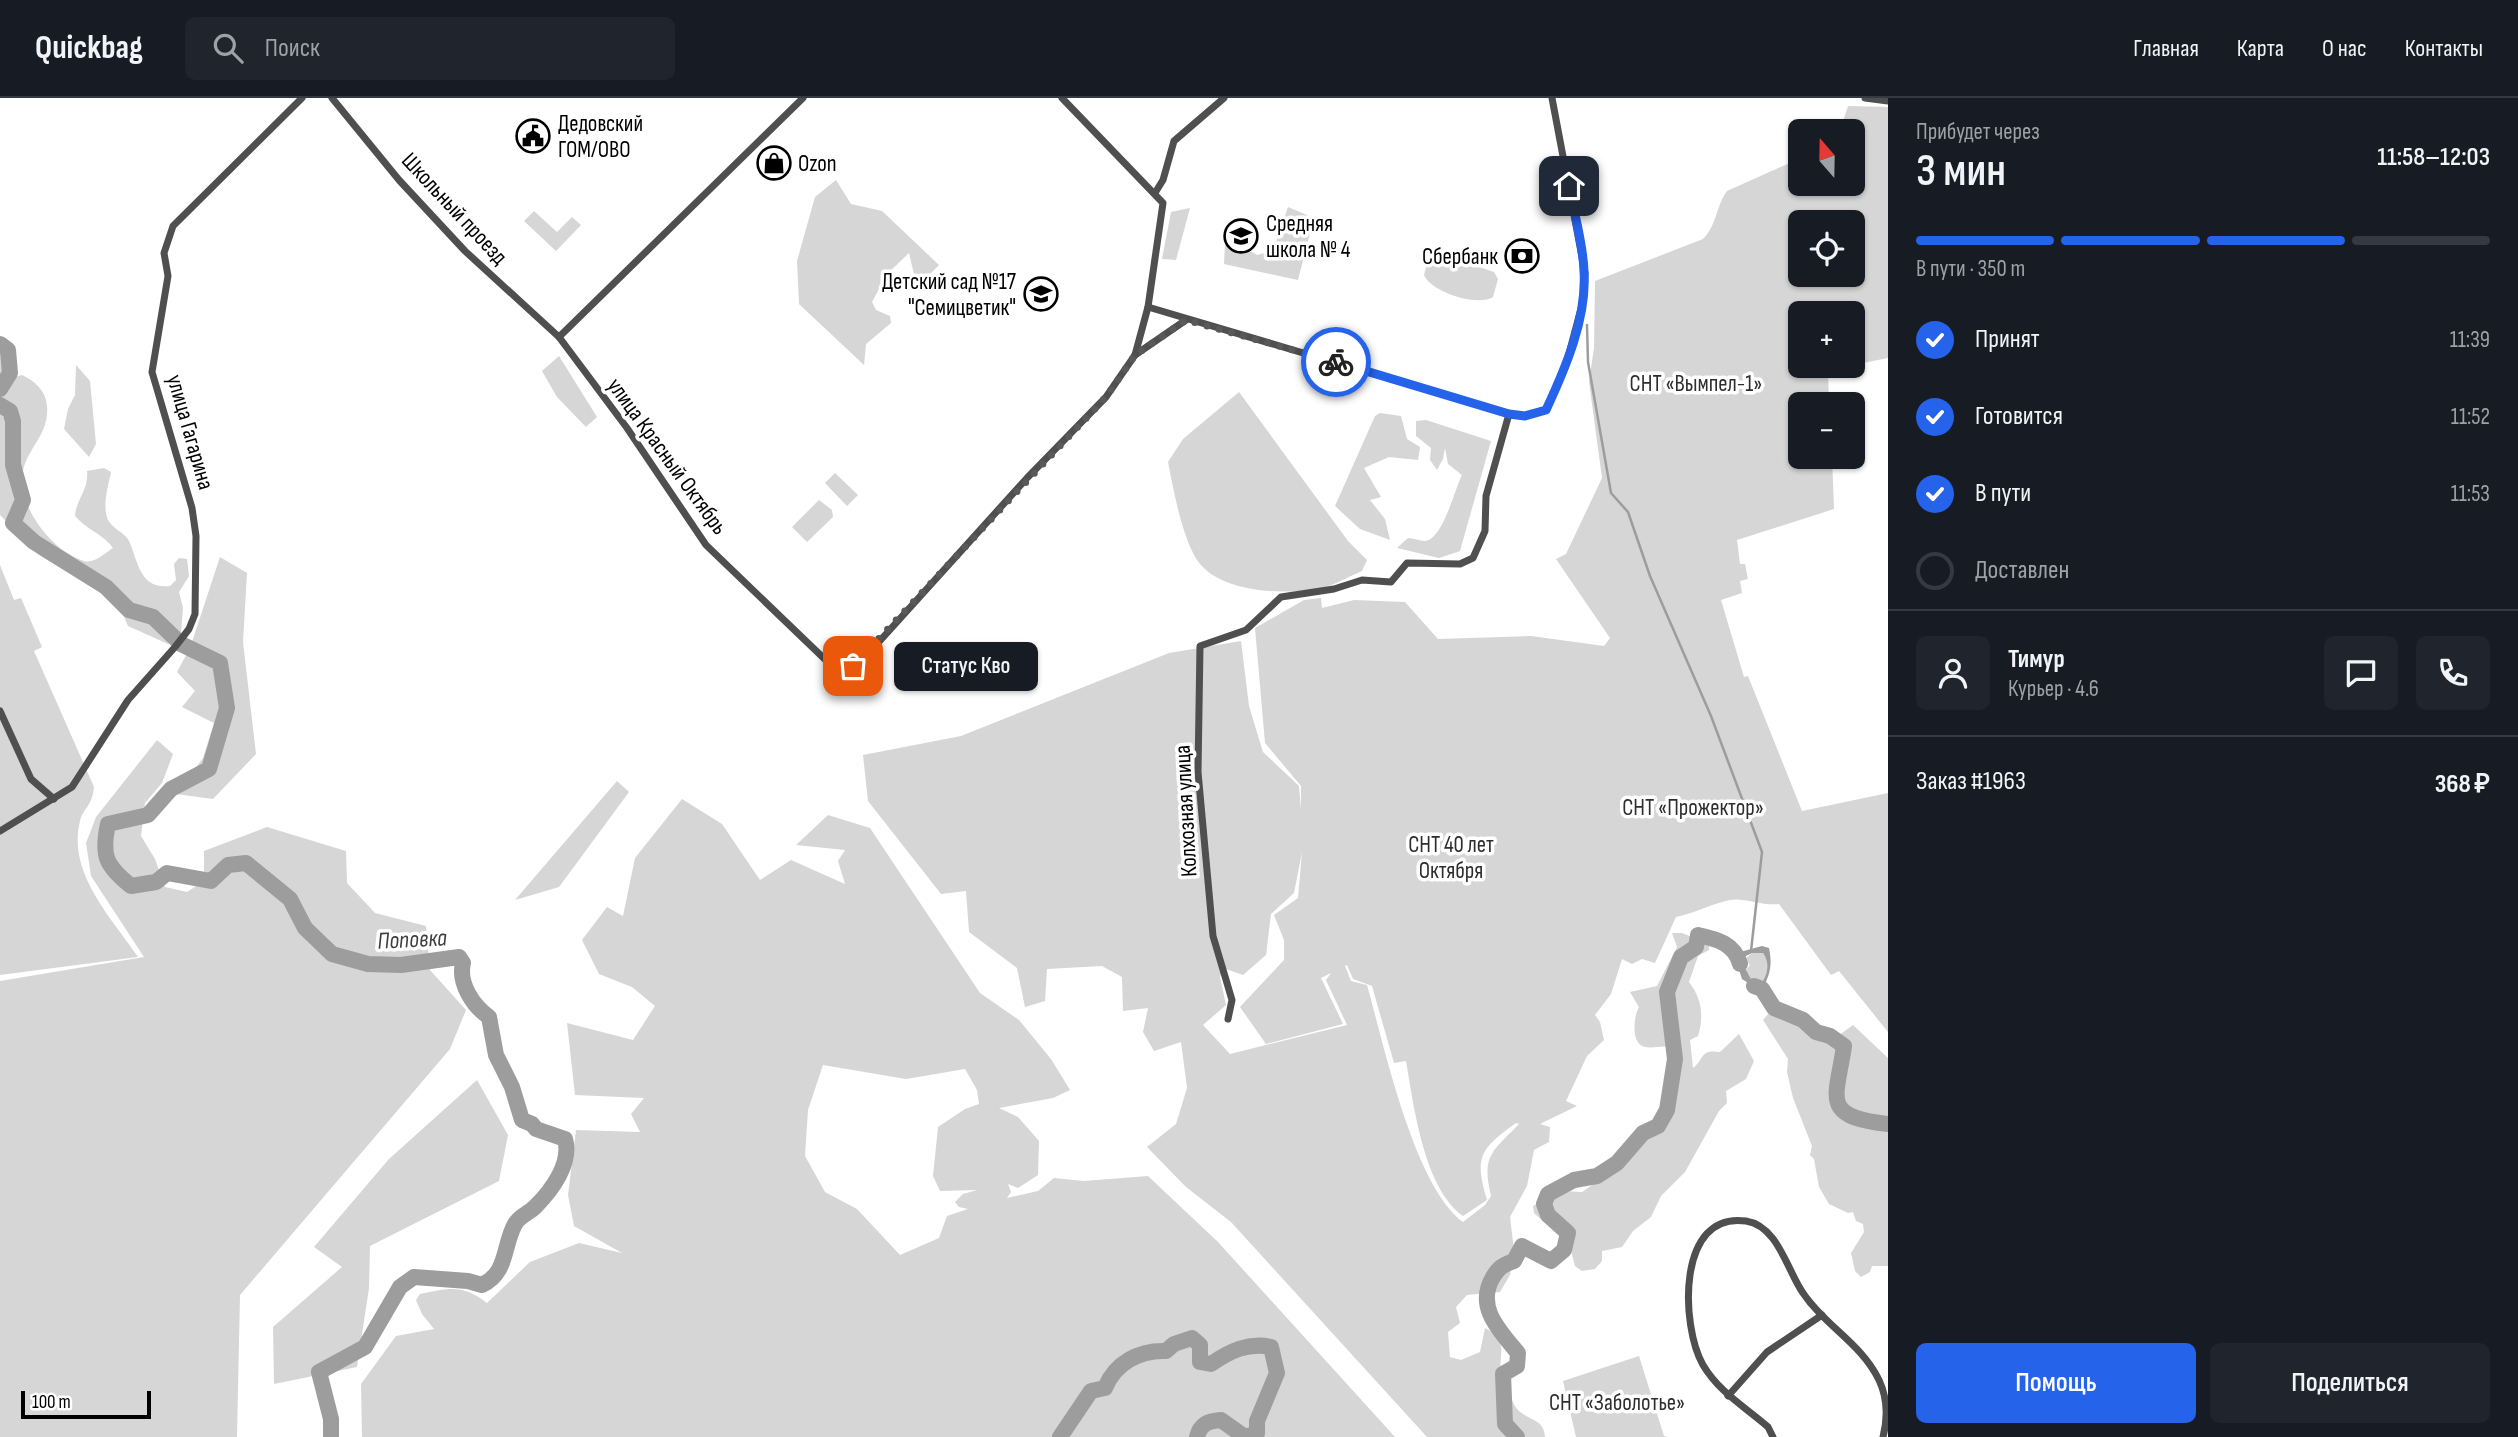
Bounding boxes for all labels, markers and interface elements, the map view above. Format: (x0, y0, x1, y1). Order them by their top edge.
search box (185, 17, 675, 80)
text: Quickbag (35, 28, 143, 68)
icon: search (209, 29, 247, 67)
text: Поиск (265, 33, 320, 64)
text: Главная (2133, 34, 2199, 63)
text: Карта (2237, 34, 2284, 63)
text: О нас (2322, 34, 2367, 63)
text: Контакты (2405, 34, 2483, 63)
place label: Дедовский ГОМ/ОВО (558, 110, 643, 164)
public building icon: Дедовский ГОМ/ОВО (514, 117, 552, 155)
text: Прибудет через (1916, 118, 2040, 146)
north arrow (1788, 119, 1866, 196)
map controls (1788, 119, 1865, 469)
text: 11:58–12:03 (2377, 142, 2490, 173)
shop icon: Ozon (755, 144, 793, 182)
text: 3 мин (1916, 144, 2006, 199)
street label: Школьный проезд (395, 147, 513, 271)
place label: Ozon (798, 150, 837, 178)
pin (1539, 156, 1599, 216)
icon: home (1550, 167, 1588, 205)
place label: Средняя школа № 4 (1266, 210, 1351, 264)
button: locate (1788, 210, 1865, 287)
school or university icon: Средняя школа № 4 (1222, 217, 1260, 255)
bank icon: Сбербанк (1503, 237, 1541, 275)
place label: Сбербанк (1422, 243, 1498, 271)
text: В пути · 350 m (1916, 255, 2025, 283)
place label: Детский сад №17 "Семицветик" (882, 268, 1016, 322)
school or university icon: Детский сад №17 "Семицветик" (1022, 275, 1060, 313)
button: + (1788, 301, 1865, 378)
icon: check (1916, 321, 1954, 359)
text: Принят (1975, 324, 2040, 355)
text: 11:39 (2450, 326, 2490, 354)
courier (1301, 327, 1371, 397)
icon: bike (1317, 343, 1355, 381)
park label: СНТ «Вымпел-1» (1630, 370, 1762, 398)
street label: улица Гагарина (160, 372, 220, 493)
street label: улица Красный Октябрь (601, 373, 733, 540)
button: − (1788, 392, 1865, 469)
icon: check (1916, 398, 1954, 436)
text: Готовится (1975, 401, 2063, 432)
text: 11:52 (2451, 403, 2490, 431)
icon: check (1916, 475, 1954, 513)
text: В пути (1975, 478, 2031, 509)
text: 11:53 (2451, 480, 2490, 508)
text: Доставлен (1975, 555, 2069, 586)
pin (823, 636, 883, 696)
button: person (1916, 636, 1990, 710)
button: chat (2324, 636, 2398, 710)
button: phone (2416, 636, 2490, 710)
callout: Статус Кво (895, 642, 1038, 690)
text: Тимур (2008, 644, 2065, 675)
icon: bag (834, 647, 872, 685)
text: Статус Кво (922, 652, 1010, 680)
text: Курьер · 4.6 (2008, 675, 2099, 703)
street label: Колхозная улица (1169, 744, 1203, 878)
text: Заказ #1963 (1916, 766, 2026, 797)
text: 368 ₽ (2435, 769, 2490, 800)
park label: СНТ «Прожектор» (1622, 794, 1764, 822)
park label: СНТ 40 лет Октября (1408, 831, 1494, 885)
water label: Поповка (377, 923, 448, 956)
button: Помощь (1916, 1343, 2196, 1423)
button: Поделиться (2210, 1343, 2490, 1423)
scale bar (21, 1388, 150, 1420)
park label: СНТ «Заболотье» (1549, 1389, 1685, 1417)
text: 100 m (32, 1391, 71, 1414)

